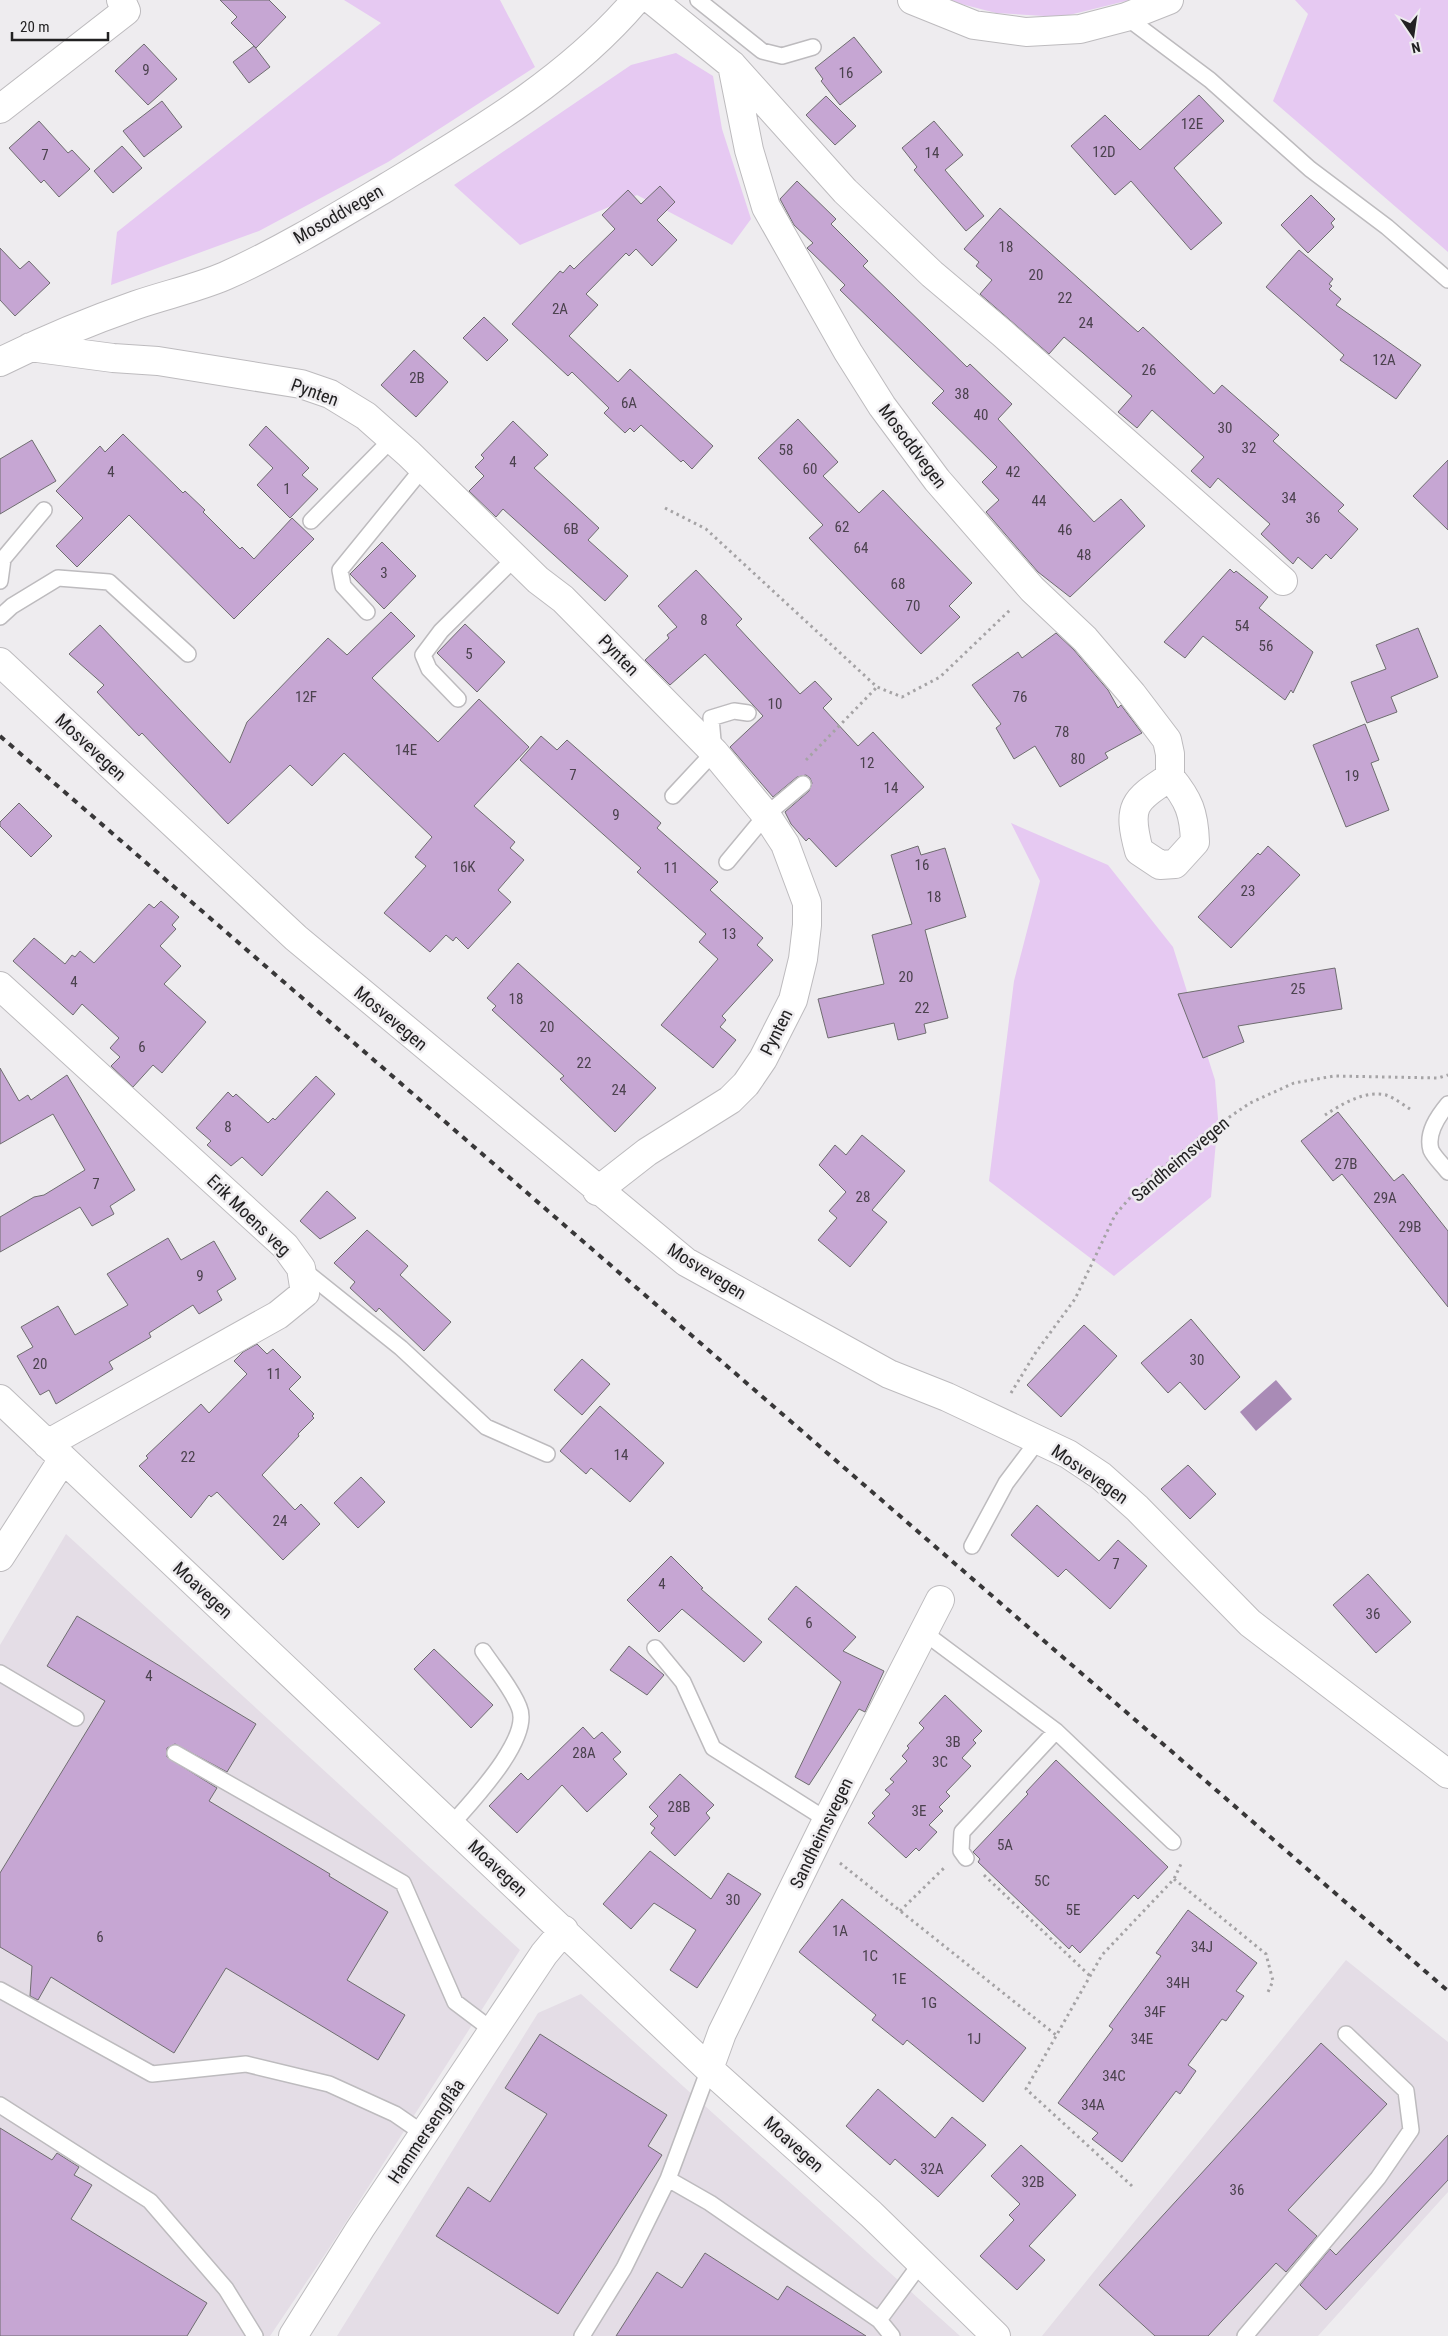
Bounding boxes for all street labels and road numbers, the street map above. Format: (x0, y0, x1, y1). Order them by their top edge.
street label: Mosoddvegen (290, 180, 386, 248)
street label: Pynten (288, 374, 342, 410)
street label: Mosoddvegen (875, 400, 951, 492)
street label: Pynten (594, 630, 644, 680)
street label: Mosvevegen (51, 709, 131, 785)
street label: Mosvevegen (350, 981, 432, 1055)
street label: Pynten (756, 1005, 796, 1059)
street label: Sandheimsvegen (1127, 1112, 1233, 1206)
street label: Erik Moens veg (203, 1170, 295, 1260)
street label: Mosvevegen (664, 1239, 750, 1303)
street label: Mosvevegen (1048, 1440, 1132, 1508)
street label: Moavegen (169, 1557, 237, 1623)
street label: Sandheimsvegen (785, 1774, 857, 1892)
street label: Moavegen (464, 1835, 532, 1901)
street label: Hammersengflåa (383, 2075, 469, 2187)
street label: Moavegen (760, 2112, 828, 2176)

